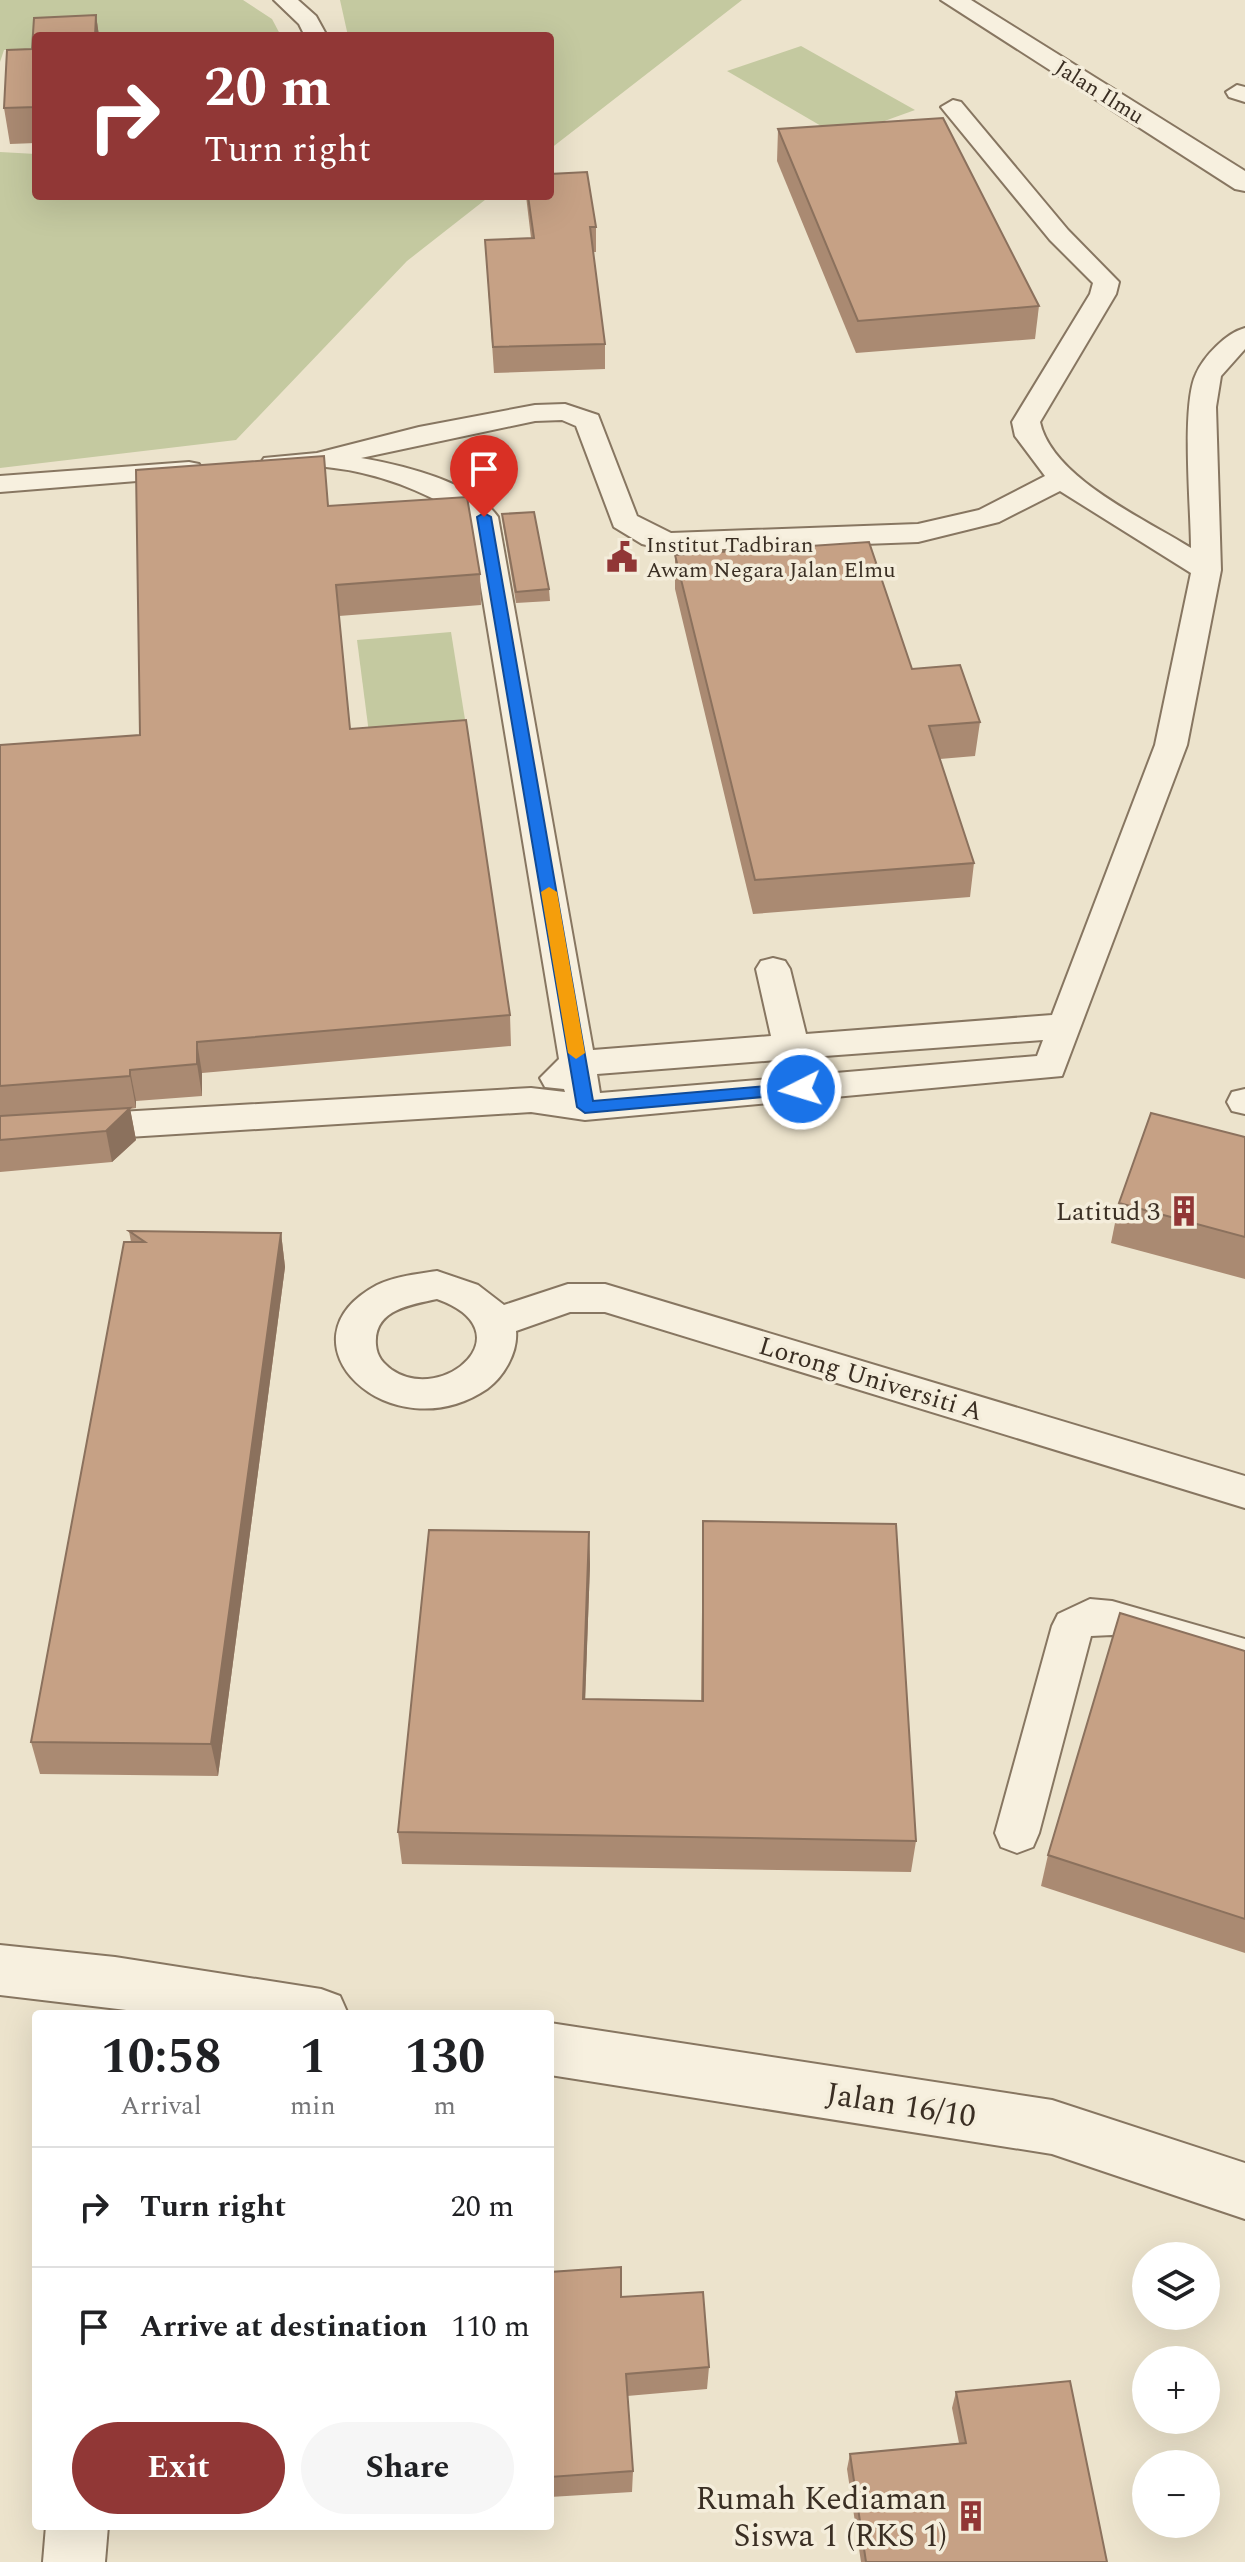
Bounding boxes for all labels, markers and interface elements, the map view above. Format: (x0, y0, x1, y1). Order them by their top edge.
text: 20 m (204, 46, 331, 131)
street label: Jalan Ilmu (1048, 52, 1151, 133)
icon: right (72, 64, 176, 168)
text: Turn right (204, 123, 371, 178)
pin (450, 435, 518, 517)
icon: arrive (462, 447, 506, 491)
place label: Institut Tadbiran Awam Negara Jalan Elmu (646, 529, 896, 587)
public building icon: Institut Tadbiran Awam Negara Jalan Elmu (605, 540, 639, 574)
position arrow (759, 1047, 843, 1131)
place label: Latitud 3 (1056, 1192, 1160, 1232)
building icon: Latitud 3 (1167, 1194, 1201, 1228)
street label: Lorong Universiti A (754, 1326, 988, 1432)
text: 10:58 (101, 2021, 221, 2094)
text: 1 (299, 2021, 326, 2094)
text: 130 (404, 2021, 485, 2094)
street label: Jalan 16/10 (823, 2069, 979, 2141)
text: Arrival (121, 2086, 202, 2126)
text: min (290, 2086, 336, 2126)
text: m (434, 2086, 456, 2126)
text: Turn right (140, 2184, 286, 2230)
text: 20 m (451, 2184, 514, 2230)
icon: right (72, 2185, 116, 2229)
map controls (1132, 2242, 1220, 2538)
button: layers (1132, 2242, 1220, 2330)
text: Arrive at destination (140, 2304, 427, 2350)
text: 110 m (451, 2304, 530, 2350)
icon: arrive (72, 2305, 116, 2349)
button: + (1132, 2346, 1220, 2434)
button: Exit (72, 2422, 285, 2514)
button: Share (301, 2422, 514, 2514)
button: − (1132, 2450, 1220, 2538)
place label: Rumah Kediaman Siswa 1 (RKS 1) (695, 2475, 947, 2561)
building icon: Rumah Kediaman Siswa 1 (RKS 1) (954, 2499, 988, 2533)

